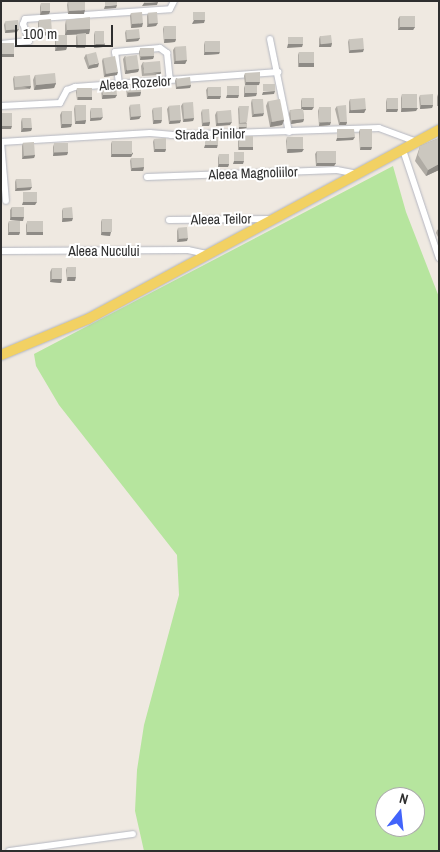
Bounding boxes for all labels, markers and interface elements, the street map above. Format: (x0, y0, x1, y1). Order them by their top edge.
scale bar (18, 15, 115, 47)
text: 100 m (23, 23, 57, 44)
street label: Aleea Rozelor (98, 72, 172, 94)
street label: Strada Pinilor (175, 125, 245, 143)
street label: Aleea Magnoliilor (208, 163, 298, 183)
street label: Aleea Teilor (191, 210, 251, 228)
street label: Aleea Nucului (68, 243, 140, 259)
north arrow (375, 787, 425, 837)
text: N (397, 789, 410, 808)

